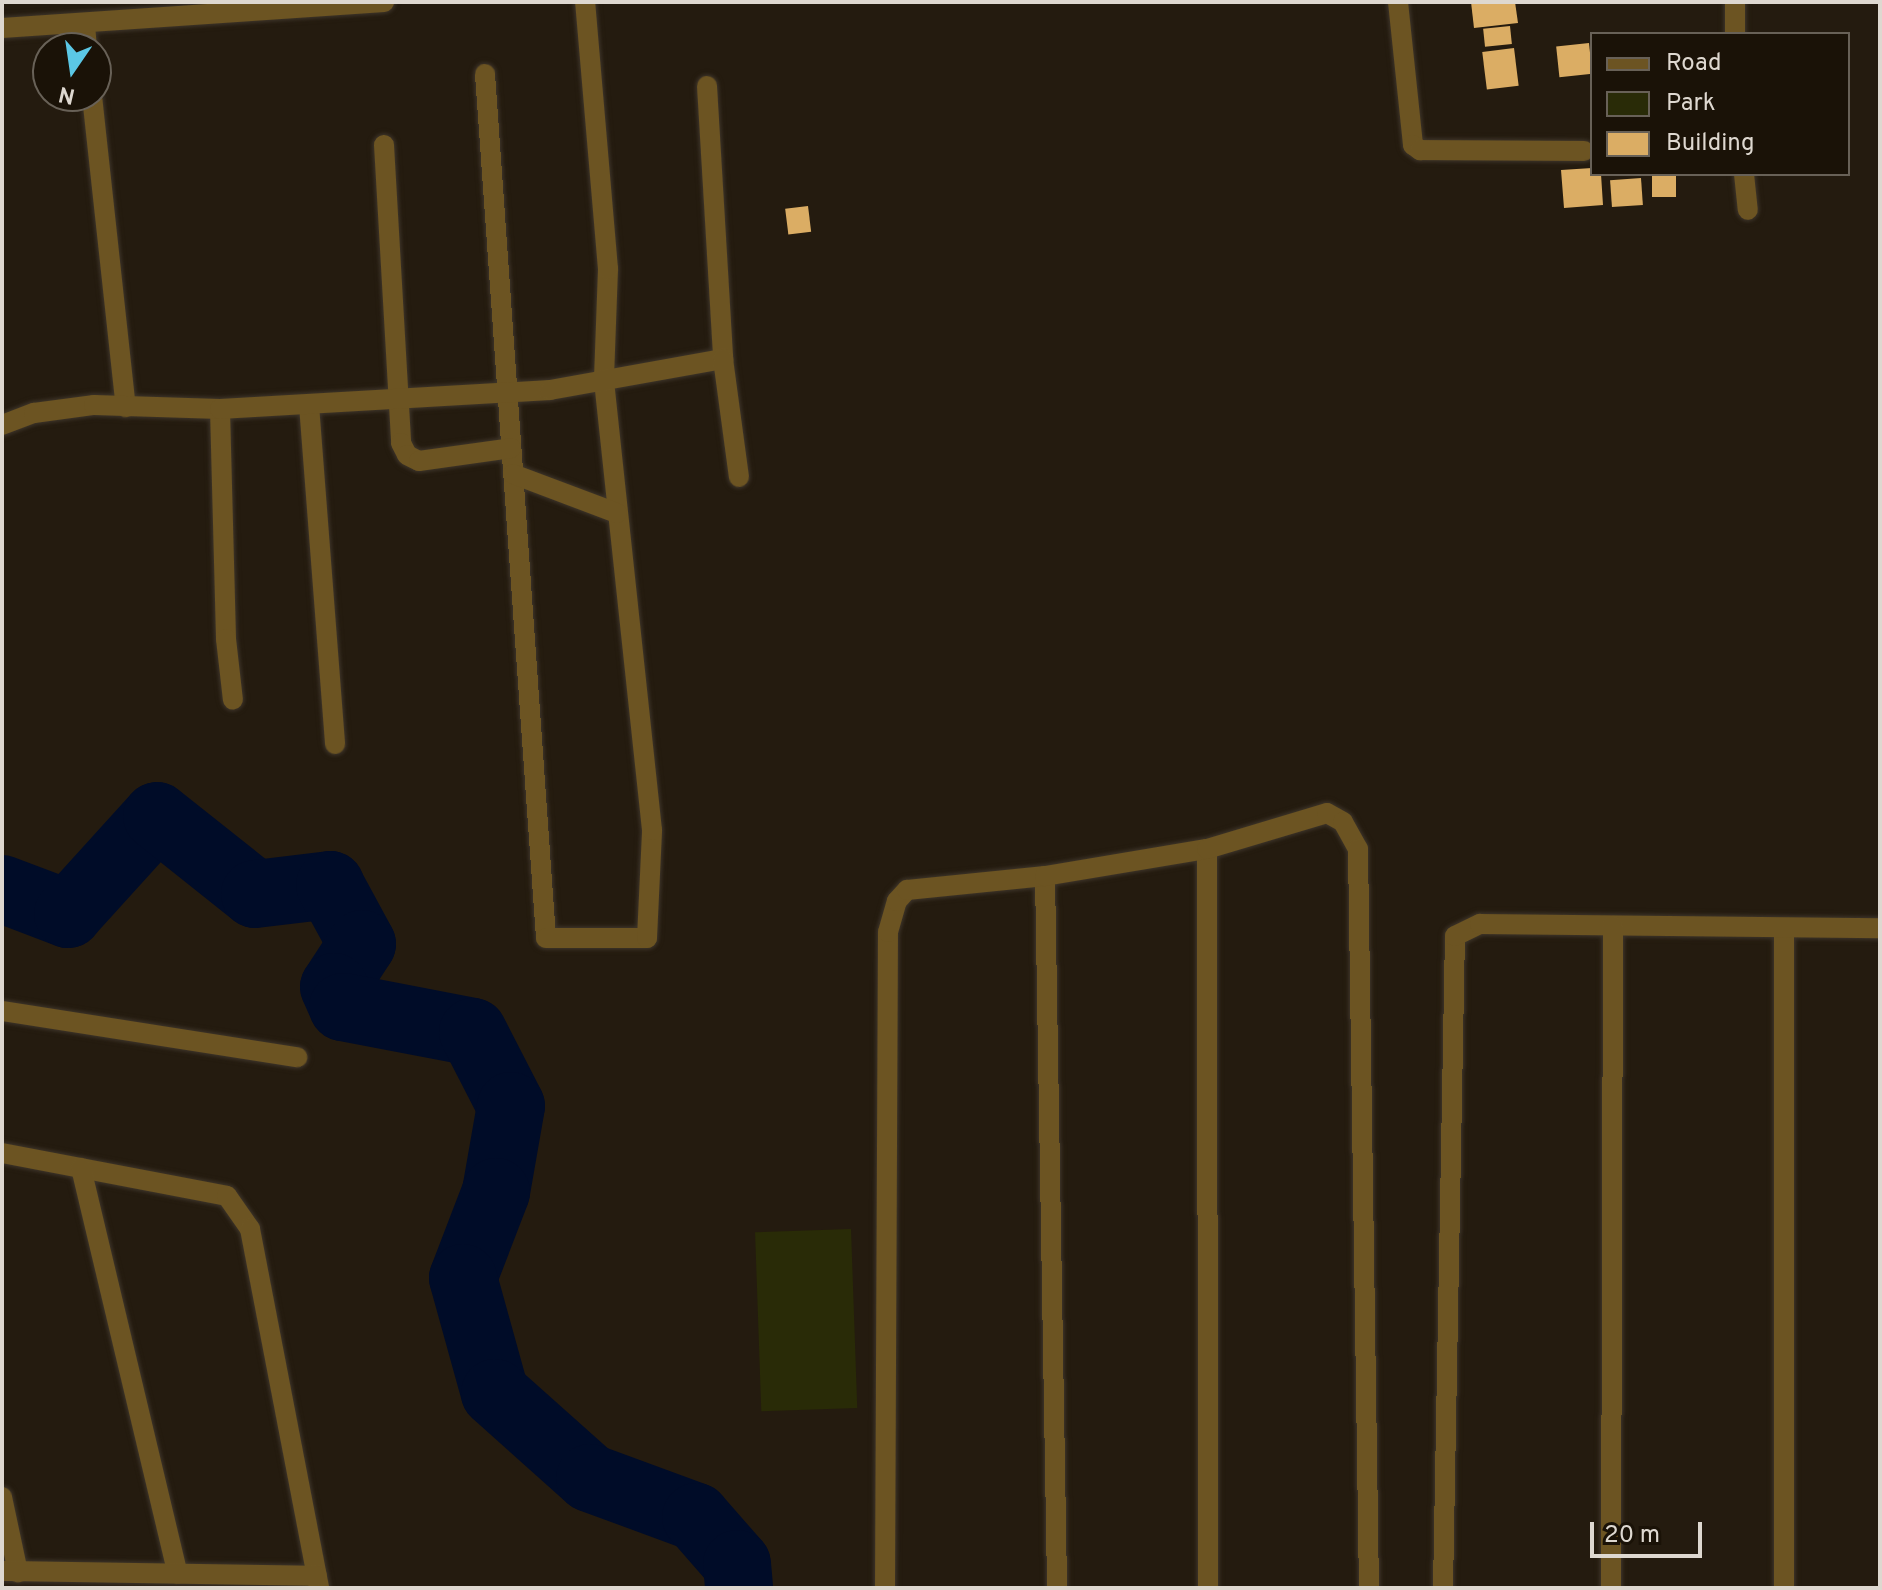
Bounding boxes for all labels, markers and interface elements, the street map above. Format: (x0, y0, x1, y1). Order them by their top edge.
north arrow (32, 32, 112, 112)
legend (1590, 32, 1850, 176)
text: Road (1666, 49, 1722, 79)
text: N (56, 79, 78, 109)
text: Park (1666, 89, 1716, 119)
text: Building (1666, 129, 1755, 159)
scale bar (1594, 1506, 1706, 1556)
text: 20 m (1604, 1521, 1660, 1551)

